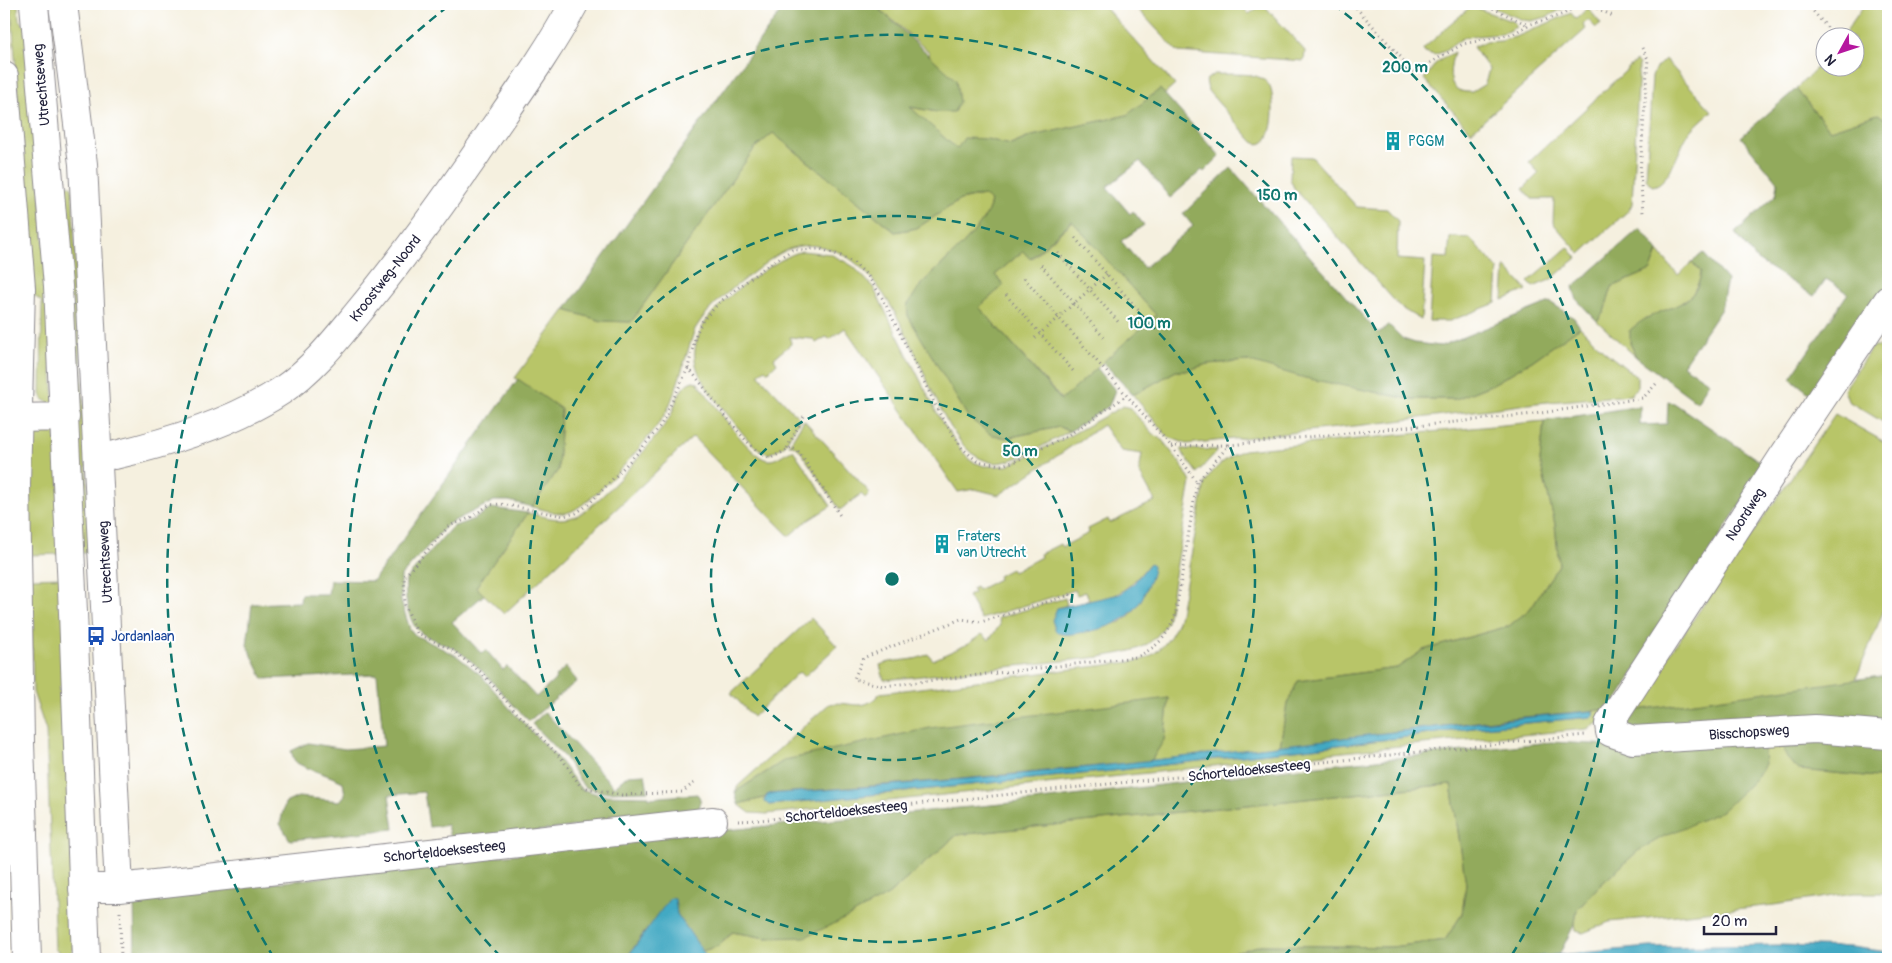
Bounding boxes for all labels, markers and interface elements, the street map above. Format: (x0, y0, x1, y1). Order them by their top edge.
north arrow (1814, 28, 1864, 78)
street label: Utrechtseweg (29, 43, 54, 127)
text: N (1821, 51, 1840, 69)
text: 200 m (1382, 58, 1428, 77)
building icon: PGGM (1382, 130, 1404, 152)
place label: PGGM (1408, 133, 1444, 150)
text: 150 m (1257, 186, 1297, 205)
street label: Kroostweg-Noord (346, 231, 425, 325)
text: 100 m (1128, 314, 1170, 333)
text: 50 m (1003, 442, 1037, 461)
street label: Noordweg (1722, 485, 1769, 544)
street label: Utrechtseweg (95, 520, 116, 604)
place label: Fraters van Utrecht (956, 528, 1027, 561)
building icon: Fraters van Utrecht (931, 533, 953, 555)
centre of rings (883, 570, 901, 588)
bus stop icon: Jordanlaan (85, 625, 107, 647)
place label: Jordanlaan (111, 628, 175, 645)
street label: Bisschopsweg (1708, 721, 1790, 744)
street label: Schorteldoeksesteeg (1187, 756, 1311, 785)
street label: Schorteldoeksesteeg (784, 797, 908, 826)
street label: Schorteldoeksesteeg (382, 837, 506, 866)
scale bar (1704, 903, 1777, 935)
text: 20 m (1712, 912, 1747, 931)

